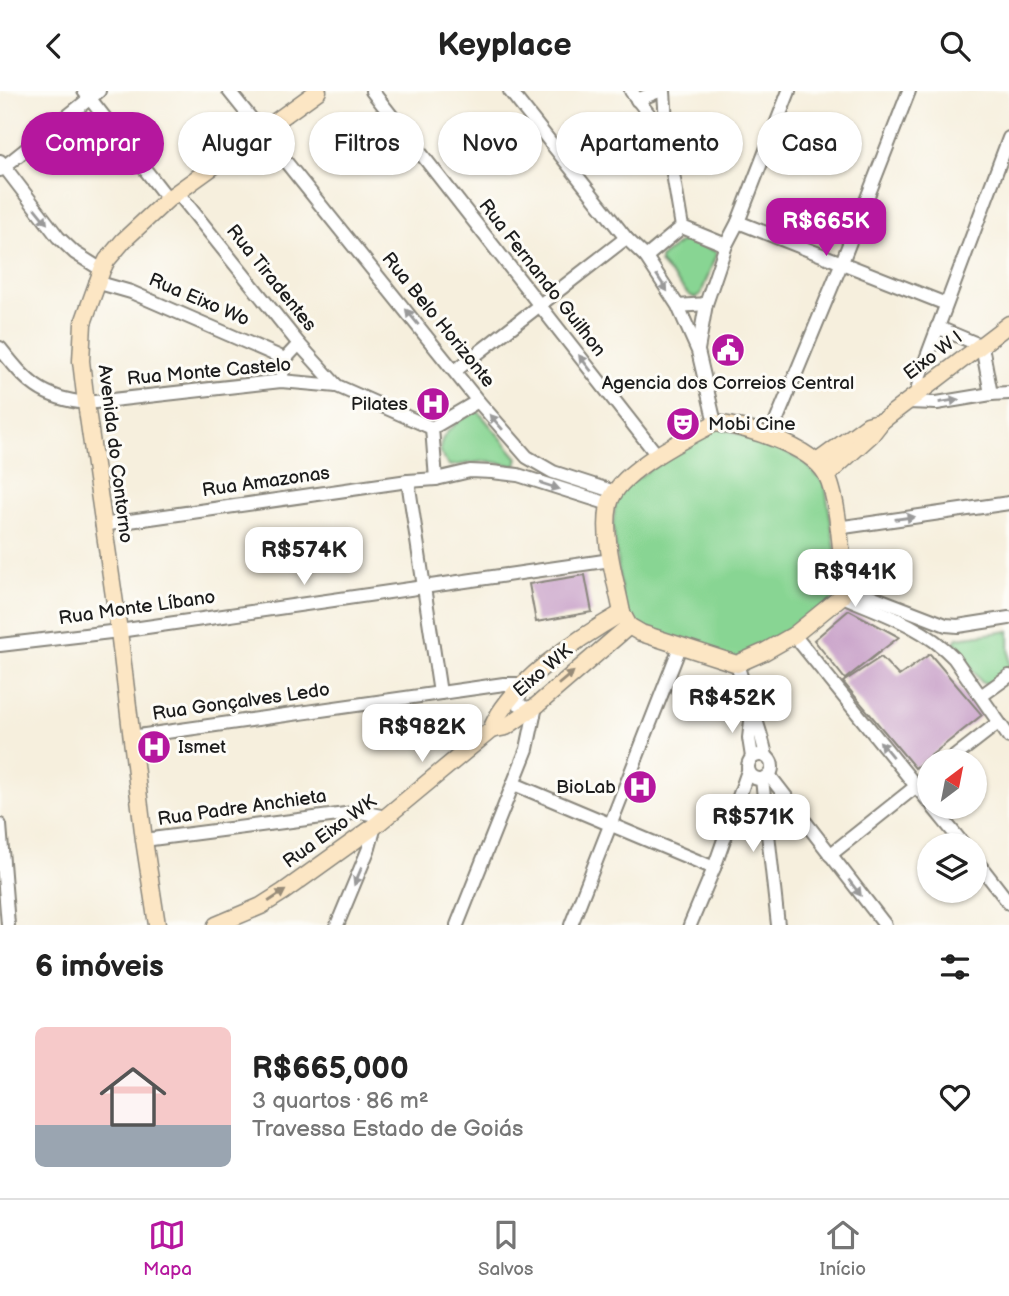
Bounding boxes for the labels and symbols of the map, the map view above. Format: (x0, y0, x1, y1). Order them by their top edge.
street label: Rua Fernando Guilhon (473, 195, 611, 361)
pin: R$665K (769, 199, 883, 258)
one-way arrow (33, 208, 48, 225)
street label: Rua Tiradentes (221, 220, 321, 336)
street label: Rua Belo Horizonte (376, 248, 500, 392)
street label: Rua Eixo Wo (145, 268, 253, 332)
one-way arrow (655, 273, 668, 292)
one-way arrow (405, 309, 420, 326)
street label: Eixo W l (899, 327, 967, 385)
public building icon: Agencia dos Correios Central (709, 331, 747, 369)
street label: Rua Monte Castelo (126, 353, 292, 391)
one-way arrow (577, 354, 592, 372)
street label: Avenida do Contorno (93, 364, 137, 544)
place label: Agencia dos Correios Central (602, 372, 854, 395)
hospital icon: Pilates (414, 385, 452, 423)
place label: Pilates (351, 393, 408, 416)
one-way arrow (938, 395, 960, 406)
theatre icon: Mobi Cine (664, 405, 702, 443)
one-way arrow (489, 413, 504, 430)
place label: Mobi Cine (708, 413, 795, 436)
street label: Rua Amazonas (201, 462, 331, 502)
one-way arrow (540, 481, 561, 491)
one-way arrow (894, 512, 916, 523)
pin: R$574K (247, 527, 361, 587)
pin: R$941K (798, 549, 912, 609)
street label: Rua Monte Líbano (57, 586, 217, 630)
street label: Eixo WK (509, 639, 578, 702)
one-way arrow (558, 671, 575, 686)
pin: R$452K (675, 675, 789, 735)
street label: Rua Gonçalves Ledo (151, 678, 331, 726)
pin: R$982K (365, 705, 479, 764)
hospital icon: Ismet (135, 728, 173, 766)
place label: Ismet (178, 736, 226, 759)
one-way arrow (879, 740, 894, 758)
north arrow (917, 749, 987, 819)
hospital icon: BioLab (621, 768, 659, 806)
place label: BioLab (556, 776, 616, 799)
street label: Rua Padre Anchieta (156, 785, 328, 831)
street label: Rua Eixo WK (279, 790, 382, 874)
pin: R$571K (696, 795, 810, 854)
one-way arrow (352, 866, 364, 886)
one-way arrow (848, 878, 863, 896)
one-way arrow (267, 889, 287, 902)

